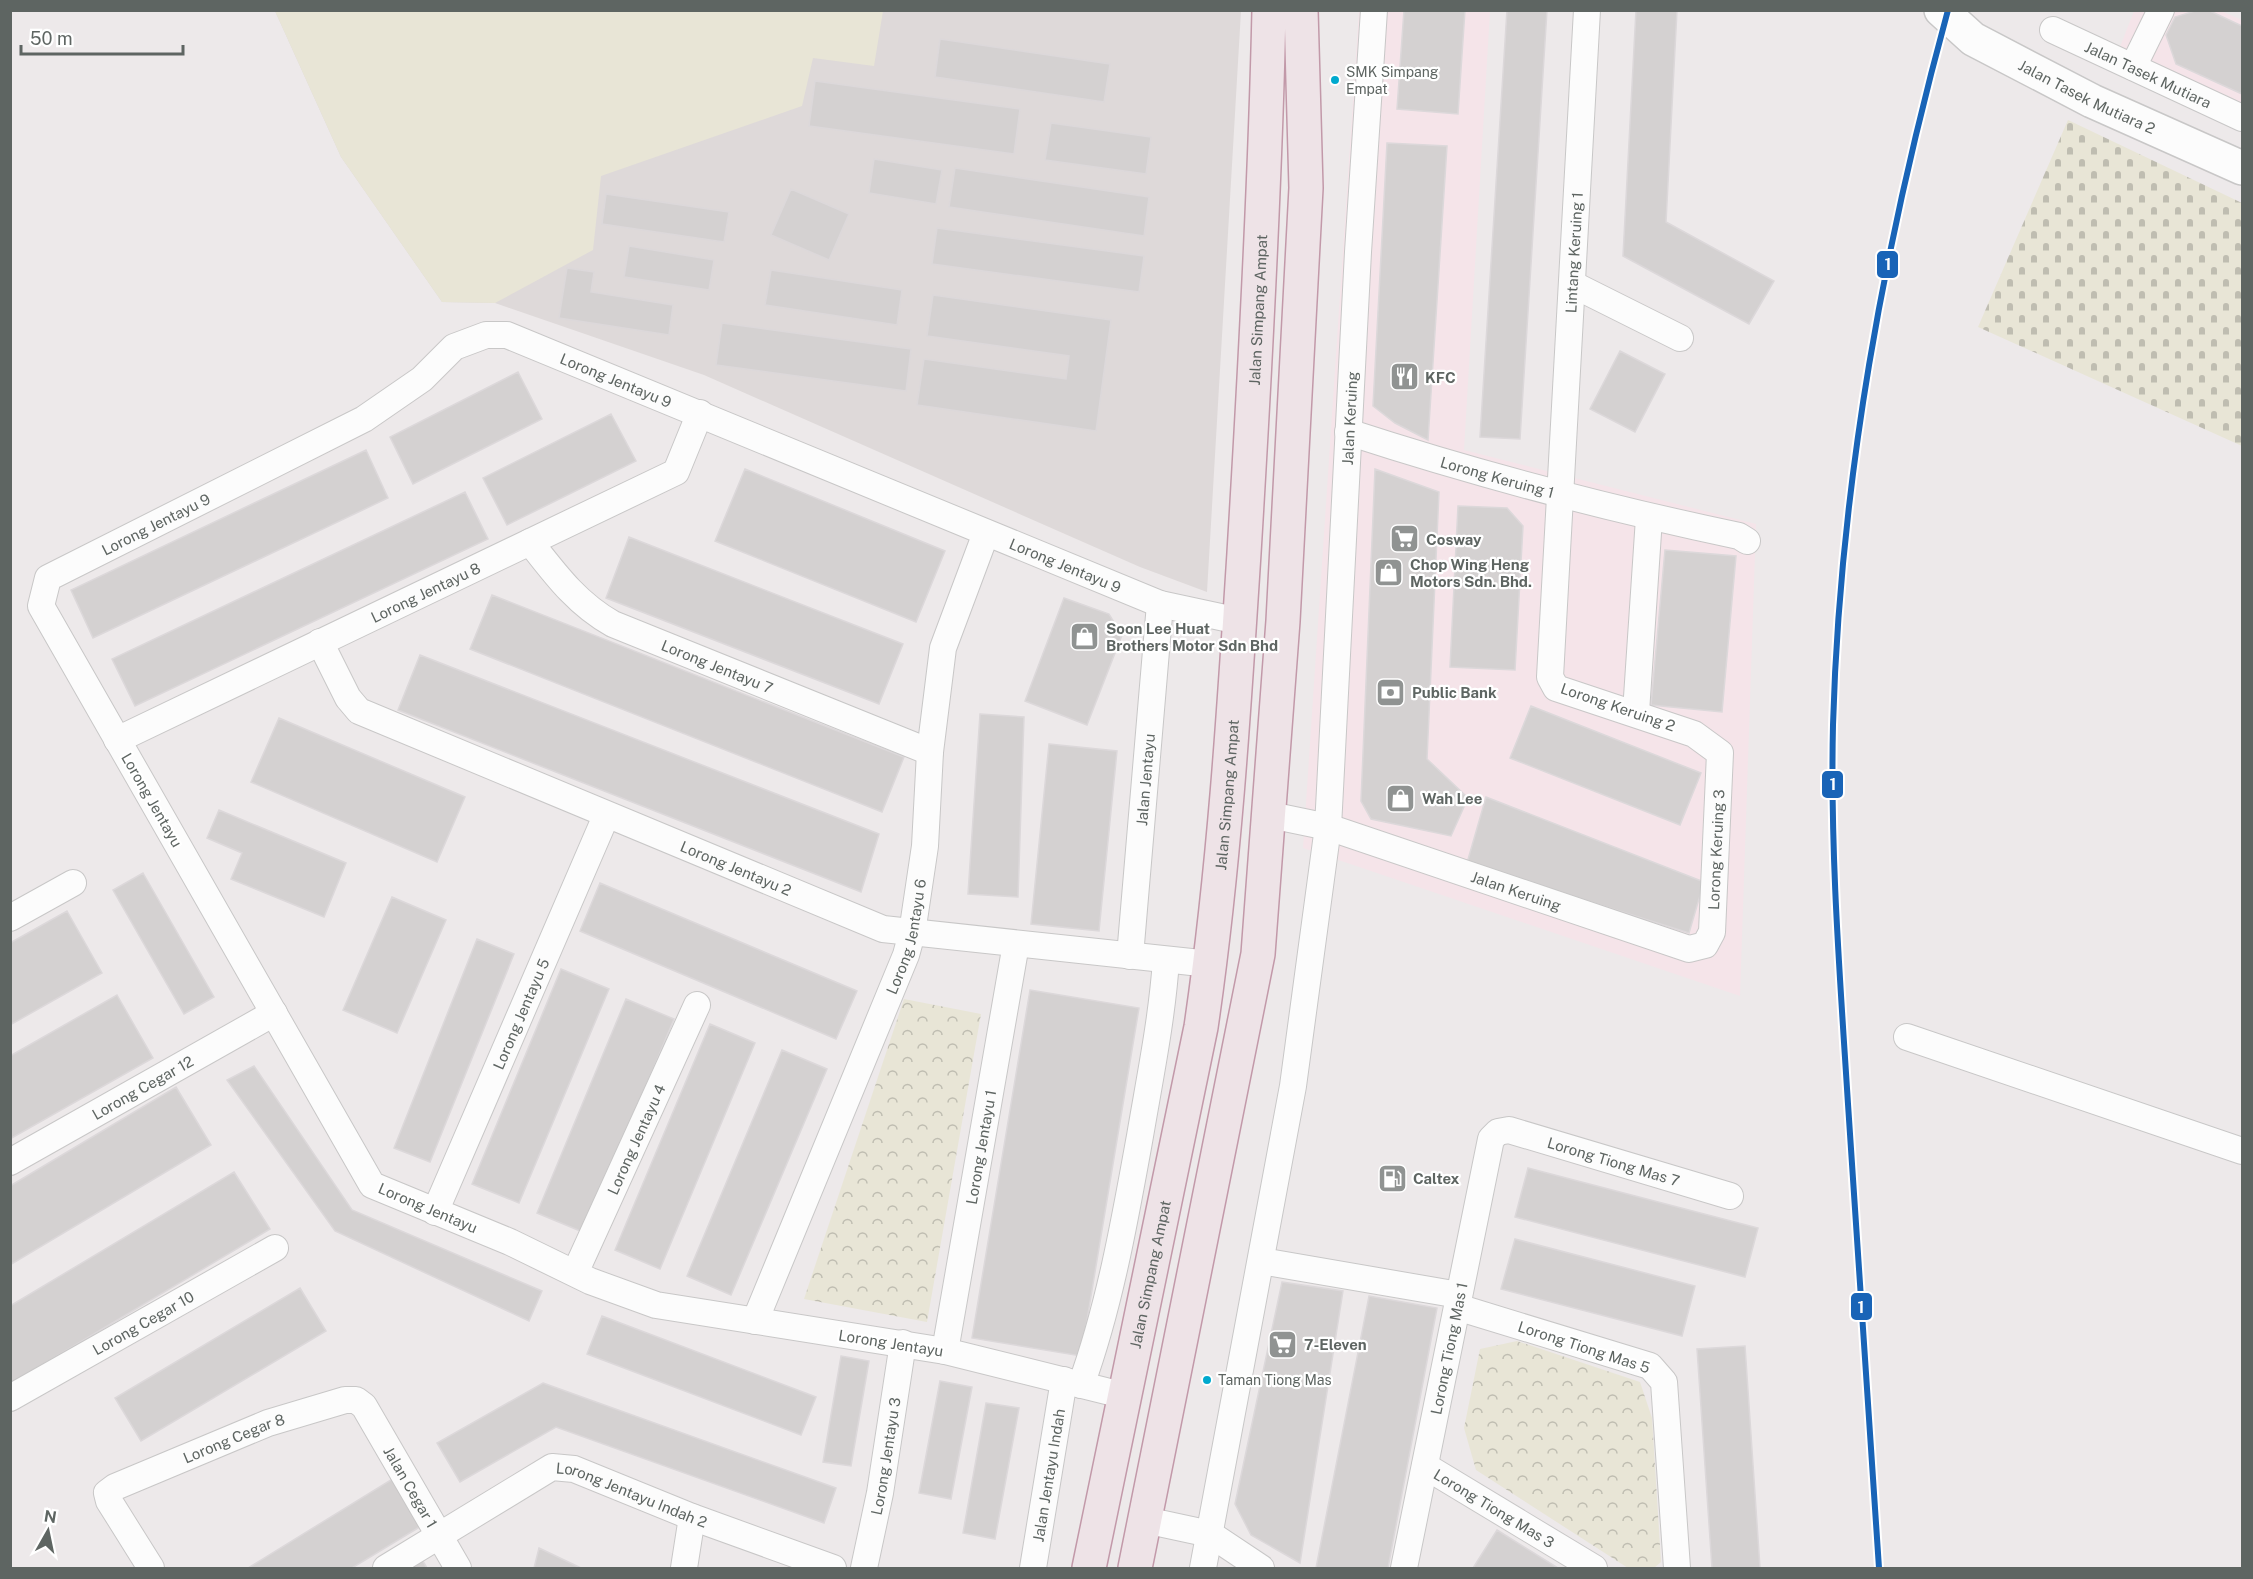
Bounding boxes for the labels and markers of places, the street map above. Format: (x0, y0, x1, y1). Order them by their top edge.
place label: SMK Simpang Empat (1346, 64, 1439, 97)
marker: SMK Simpang Empat (1329, 74, 1341, 86)
restaurant icon: KFC (1388, 361, 1420, 393)
place label: KFC (1425, 369, 1456, 386)
supermarket icon: Cosway (1389, 523, 1421, 555)
place label: Cosway (1426, 531, 1482, 548)
place label: Chop Wing Heng Motors Sdn. Bhd. (1410, 556, 1532, 590)
shop icon: Chop Wing Heng Motors Sdn. Bhd. (1373, 557, 1405, 589)
place label: Soon Lee Huat Brothers Motor Sdn Bhd (1106, 620, 1278, 654)
shop icon: Soon Lee Huat Brothers Motor Sdn Bhd (1069, 621, 1101, 653)
bank icon: Public Bank (1375, 676, 1407, 708)
place label: Public Bank (1412, 684, 1497, 701)
shop icon: Wah Lee (1385, 782, 1417, 814)
place label: Wah Lee (1422, 790, 1482, 807)
fuel station icon: Caltex (1376, 1162, 1408, 1194)
place label: Caltex (1413, 1170, 1459, 1187)
supermarket icon: 7-Eleven (1267, 1328, 1299, 1360)
place label: 7-Eleven (1304, 1336, 1367, 1353)
place label: Taman Tiong Mas (1218, 1372, 1332, 1388)
marker: Taman Tiong Mas (1201, 1374, 1213, 1386)

